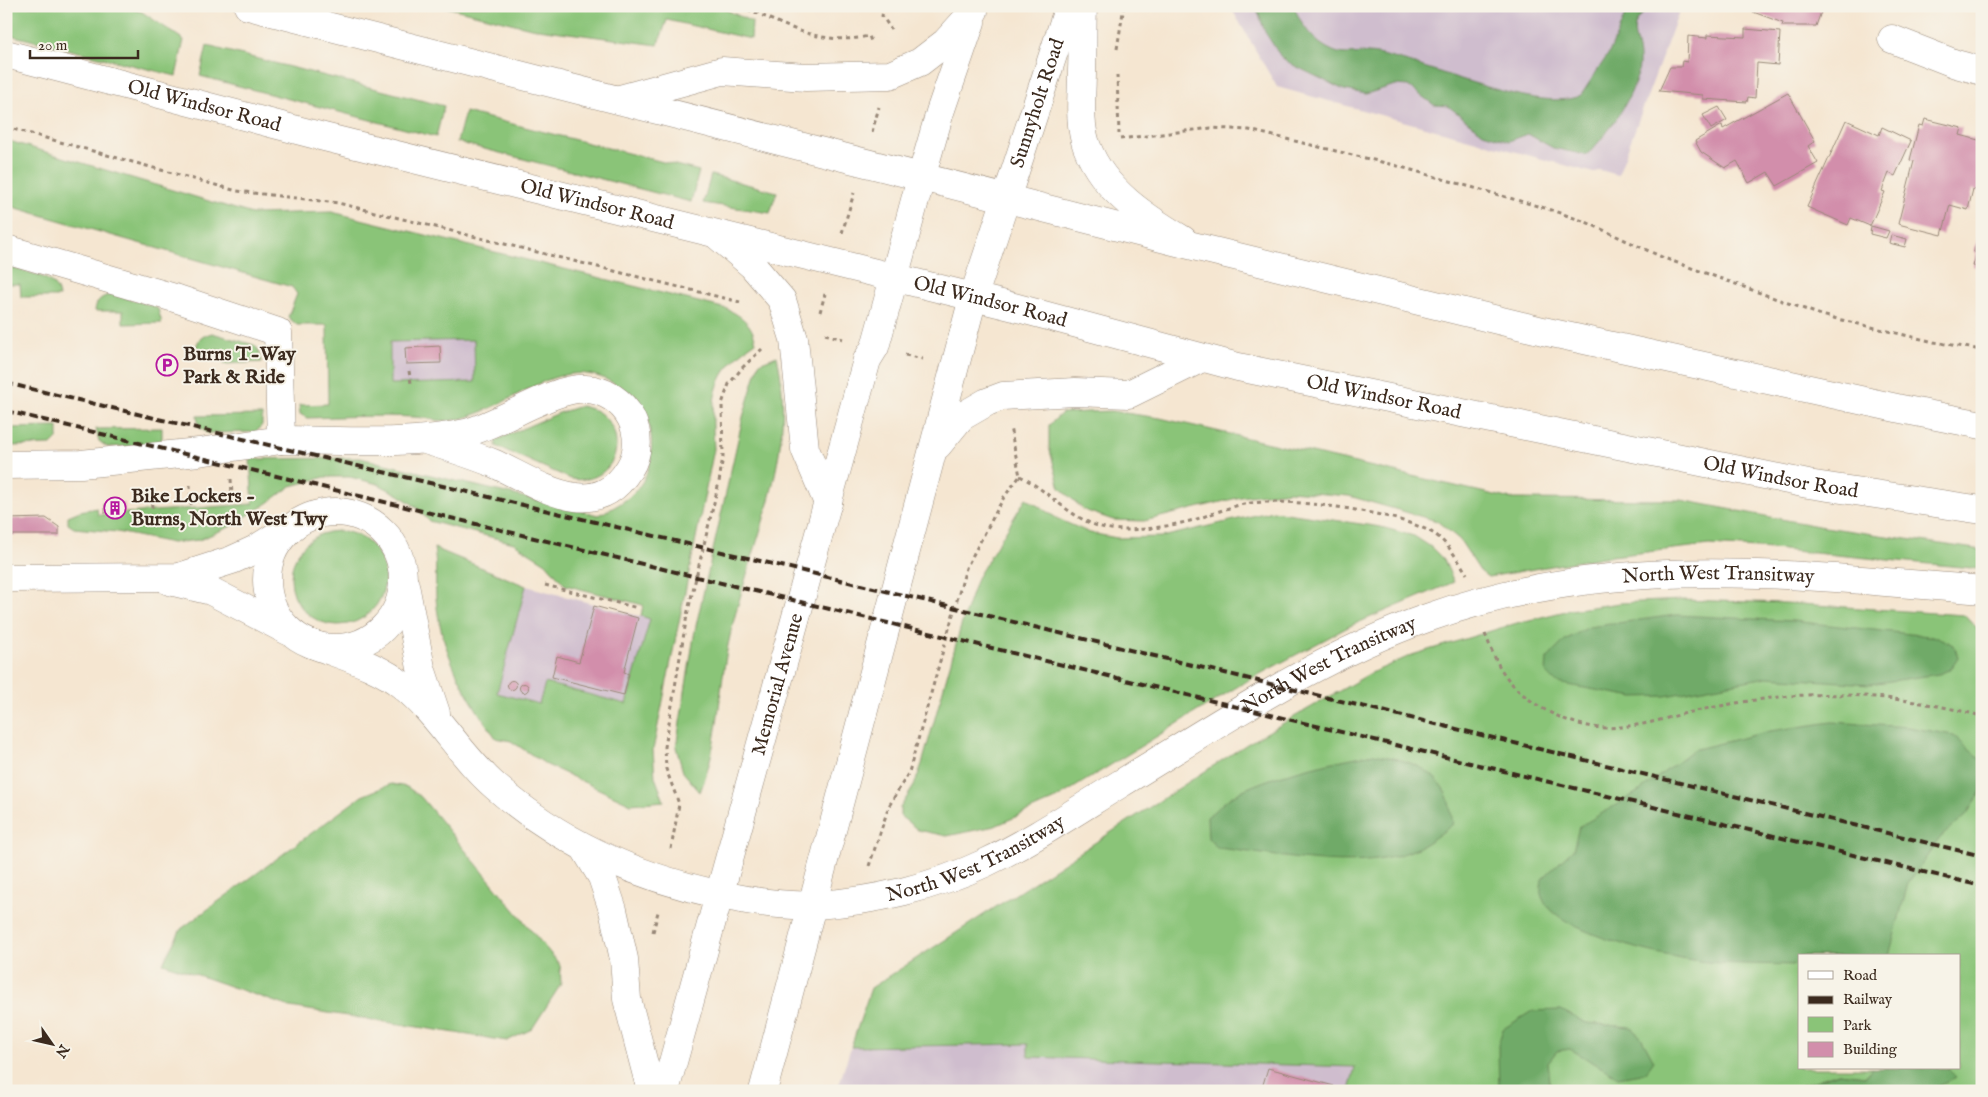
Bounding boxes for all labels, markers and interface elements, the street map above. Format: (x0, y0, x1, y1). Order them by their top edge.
scale bar (30, 28, 138, 60)
street label: Sunnyholt Road (1005, 35, 1070, 171)
text: 20 m (38, 36, 68, 55)
street label: Old Windsor Road (125, 74, 284, 138)
street label: Old Windsor Road (518, 173, 677, 235)
street label: Old Windsor Road (911, 270, 1070, 333)
place label: Burns T-Way Park & Ride (183, 342, 297, 390)
parking icon: Burns T-Way Park & Ride (155, 353, 179, 377)
street label: Old Windsor Road (1304, 369, 1464, 425)
street label: Old Windsor Road (1701, 450, 1860, 504)
place label: Bike Lockers - Burns, North West Twy (131, 484, 329, 532)
building icon: Bike Lockers - Burns, North West Twy (103, 496, 127, 520)
street label: North West Transitway (1621, 561, 1815, 589)
street label: Memorial Avenue (746, 610, 809, 758)
street label: North West Transitway (1237, 610, 1420, 719)
street label: North West Transitway (884, 809, 1069, 908)
legend (1798, 954, 1960, 1070)
text: Road (1843, 966, 1878, 985)
text: Railway (1843, 990, 1893, 1009)
text: Park (1843, 1016, 1873, 1035)
north arrow (28, 1020, 78, 1070)
text: N (51, 1040, 73, 1061)
text: Building (1843, 1040, 1898, 1059)

